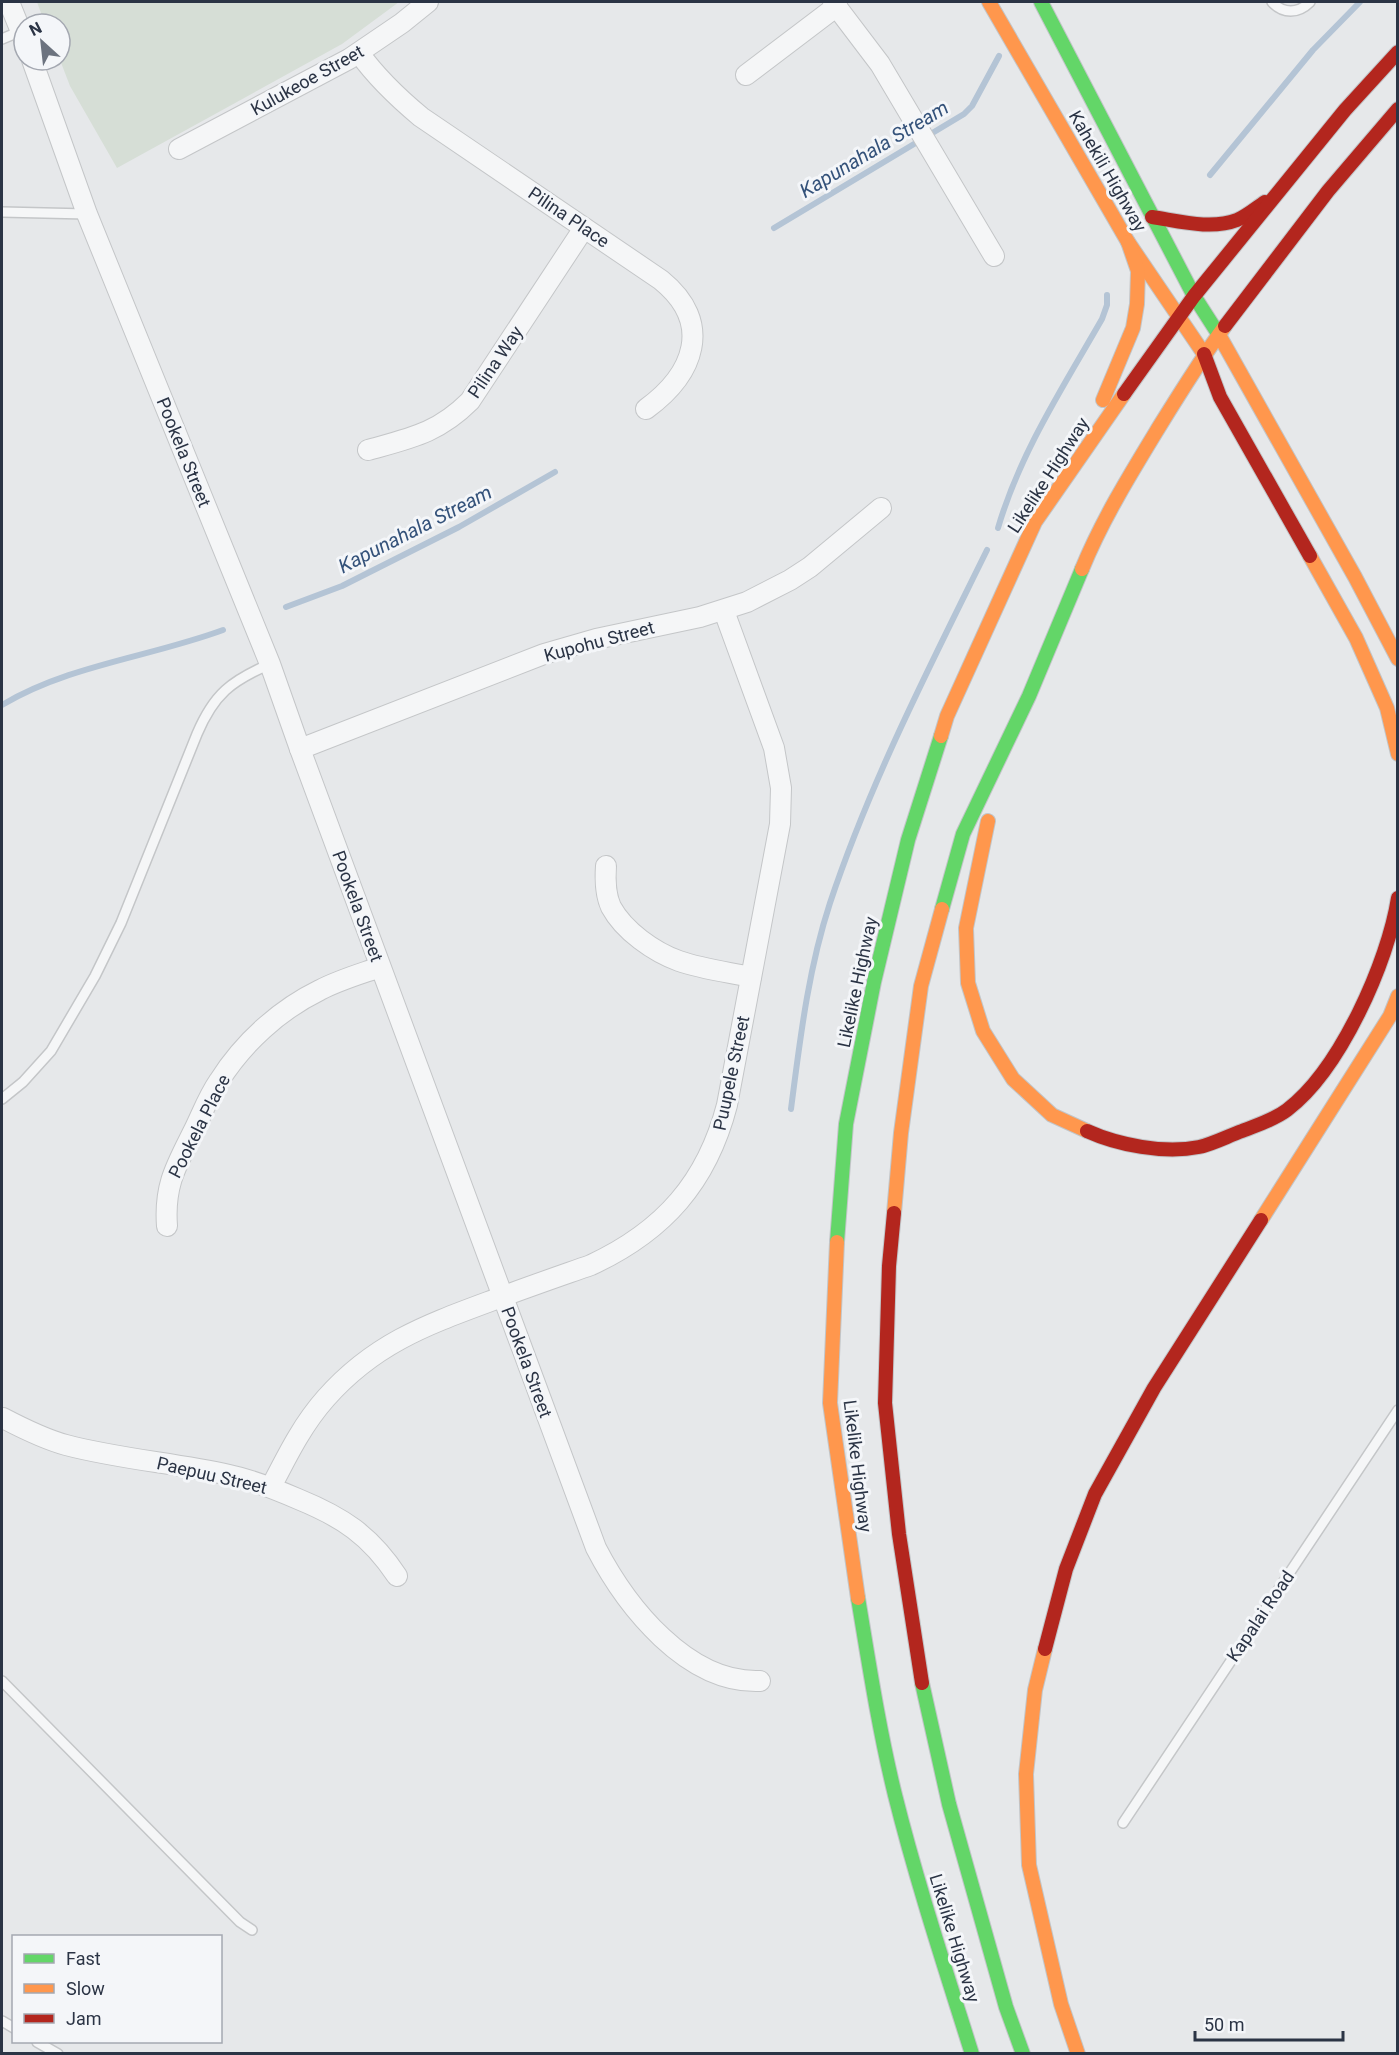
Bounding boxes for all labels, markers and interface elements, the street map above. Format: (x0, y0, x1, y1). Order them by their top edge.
north arrow (12, 12, 72, 72)
text: N (26, 18, 45, 40)
street label: Kulukeoe Street (247, 40, 367, 120)
water label: Kapunahala Stream (795, 95, 953, 203)
street label: Kahekili Highway (1065, 107, 1151, 236)
street label: Pilina Place (525, 182, 613, 252)
street label: Pilina Way (463, 322, 527, 402)
street label: Pookela Street (152, 394, 216, 510)
street label: Likelike Highway (1003, 413, 1093, 537)
water label: Kapunahala Stream (334, 480, 496, 578)
street label: Kupohu Street (542, 616, 656, 666)
street label: Pookela Street (328, 848, 388, 964)
street label: Likelike Highway (833, 914, 881, 1049)
street label: Puupele Street (709, 1014, 753, 1132)
street label: Pookela Place (164, 1071, 234, 1181)
street label: Pookela Street (497, 1304, 557, 1420)
street label: Likelike Highway (839, 1399, 877, 1534)
street label: Paepuu Street (155, 1452, 269, 1498)
street label: Kapalai Road (1222, 1566, 1298, 1666)
street label: Likelike Highway (925, 1871, 985, 2005)
legend (12, 1935, 222, 2043)
text: Fast (66, 1948, 101, 1969)
text: Slow (66, 1978, 105, 1999)
scale bar (1195, 2004, 1344, 2042)
text: Jam (66, 2008, 102, 2029)
text: 50 m (1204, 2014, 1244, 2035)

